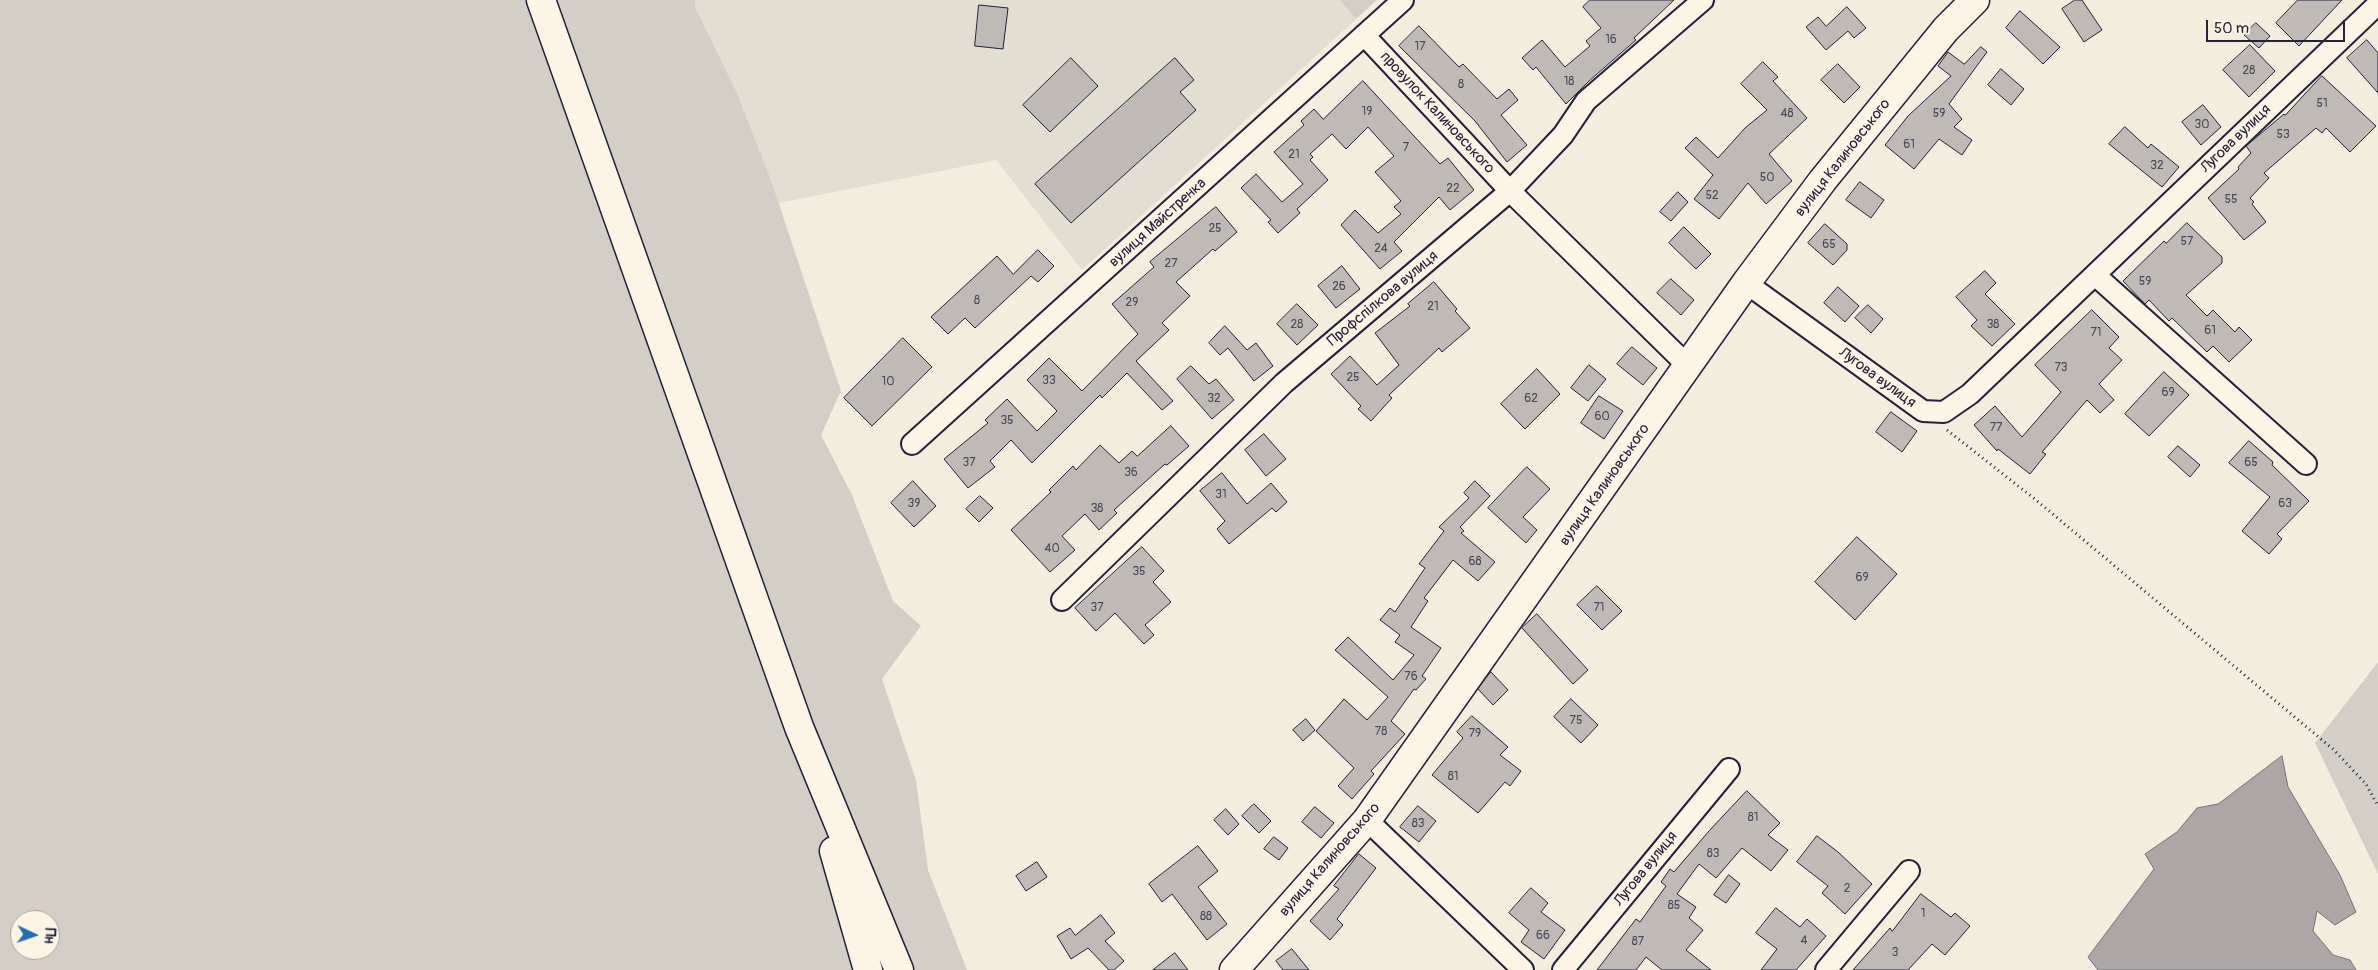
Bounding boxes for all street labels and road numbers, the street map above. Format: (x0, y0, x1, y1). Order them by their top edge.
street label: провулок Калиновського (1376, 48, 1498, 178)
street label: вулиця Калиновського (1791, 95, 1895, 221)
street label: Лугова вулиця (2197, 101, 2275, 177)
street label: вулиця Майстренка (1106, 175, 1210, 271)
street label: Профспілкова вулиця (1324, 248, 1442, 350)
street label: Лугова вулиця (1835, 344, 1919, 412)
street label: вулиця Калиновського (1556, 421, 1654, 549)
street label: вулиця Калиновського (1276, 800, 1384, 920)
street label: Лугова вулиця (1610, 828, 1682, 910)

